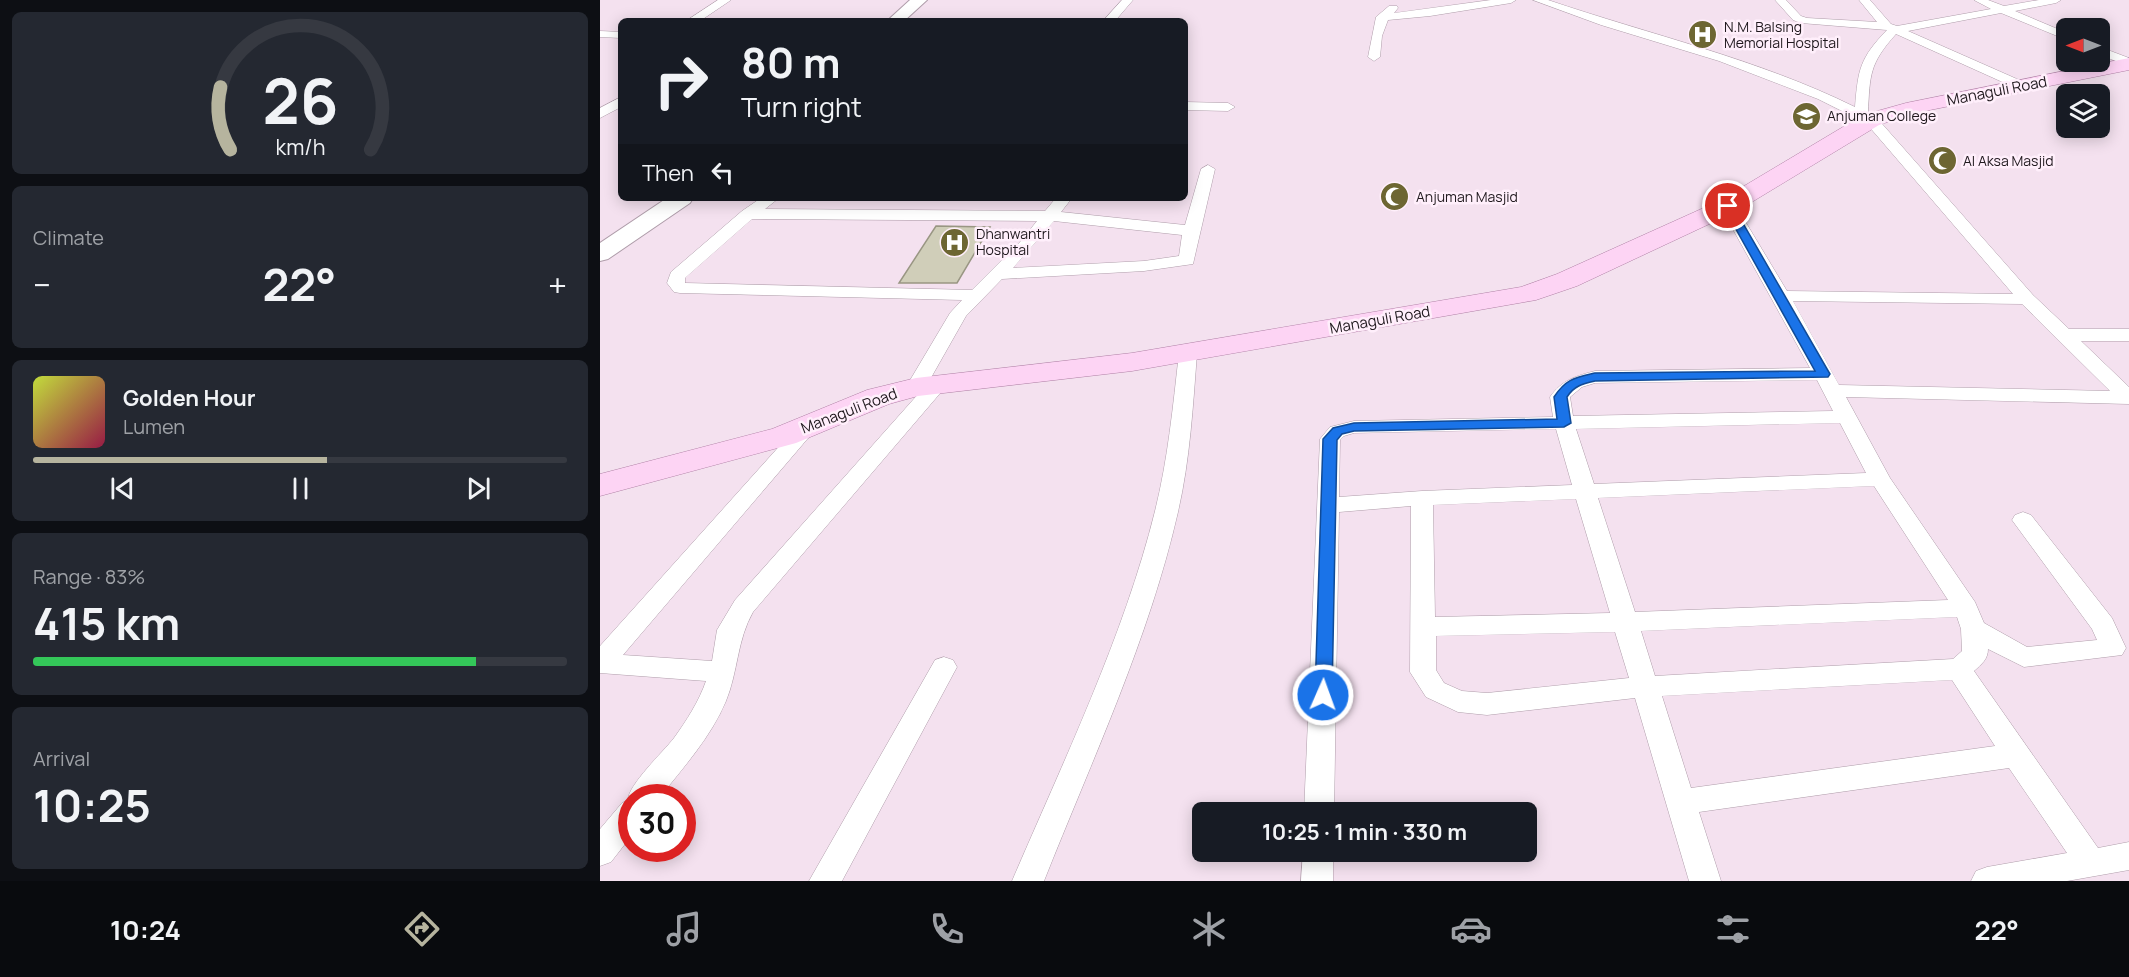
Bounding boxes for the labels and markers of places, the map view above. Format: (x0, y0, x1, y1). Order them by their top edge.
place label: N.M. Balsing Memorial Hospital (1724, 17, 1839, 52)
hospital icon: N.M. Balsing Memorial Hospital (1687, 19, 1719, 51)
school or university icon: Anjuman College (1790, 100, 1822, 132)
place label: Anjuman College (1827, 106, 1936, 125)
mosque icon: Al Aksa Masjid (1926, 145, 1958, 177)
place label: Al Aksa Masjid (1963, 151, 2054, 170)
pin (1702, 180, 1753, 231)
mosque icon: Anjuman Masjid (1379, 181, 1411, 213)
place label: Anjuman Masjid (1416, 187, 1518, 206)
place label: Dhanwantri Hospital (976, 224, 1050, 259)
hospital icon: Dhanwantri Hospital (939, 226, 971, 258)

